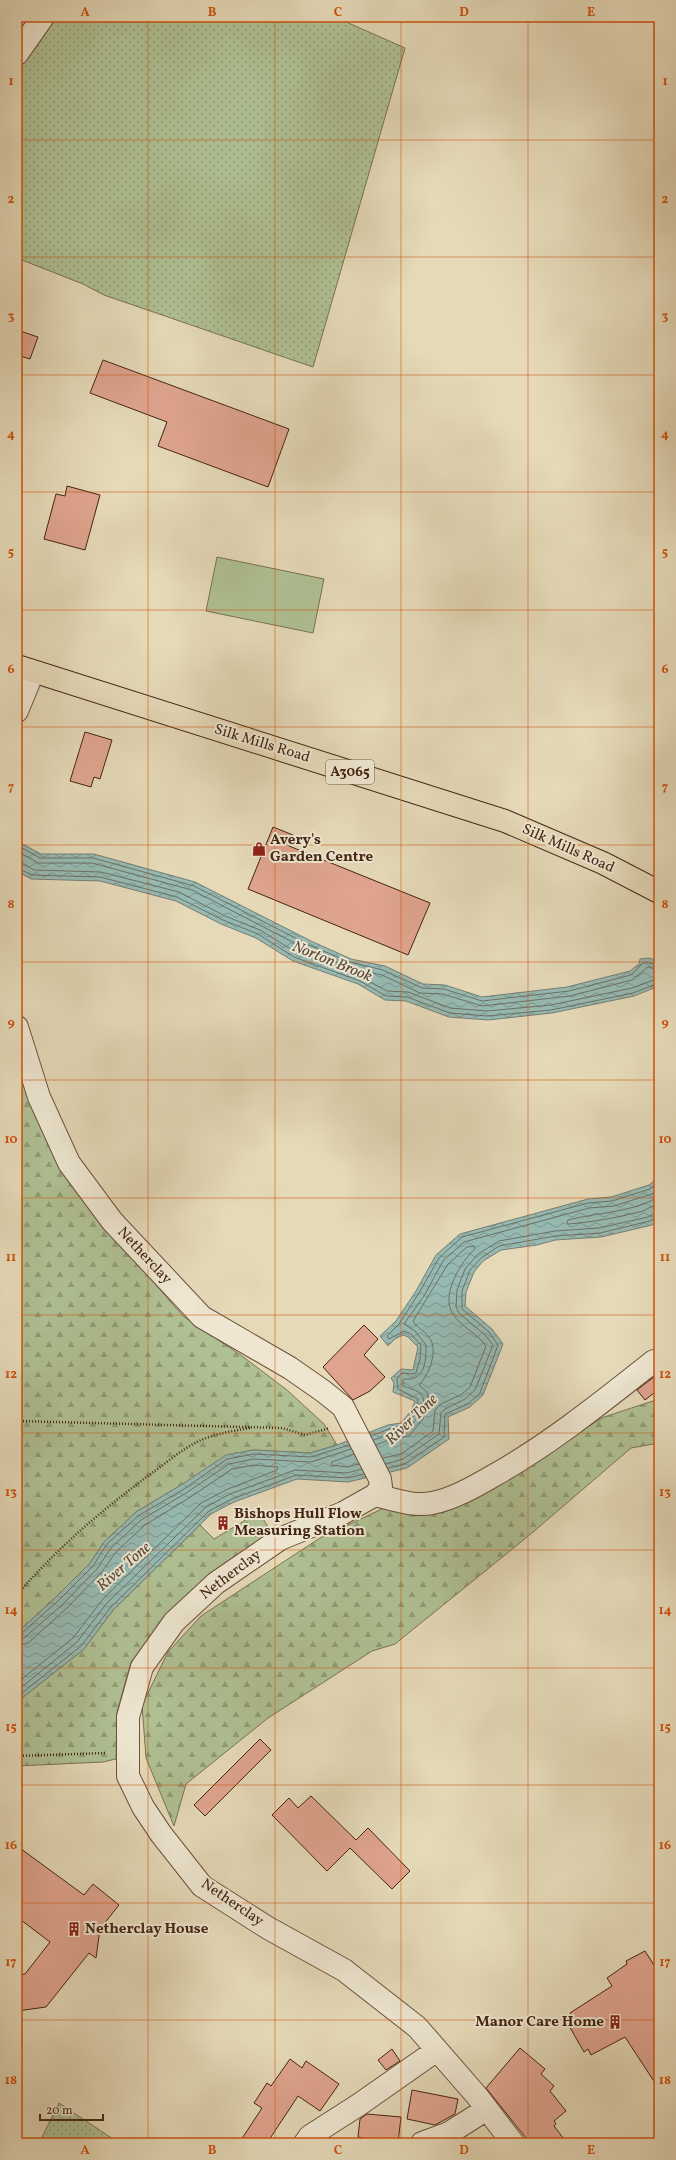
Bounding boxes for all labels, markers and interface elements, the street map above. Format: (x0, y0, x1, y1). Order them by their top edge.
text: A (80, 4, 90, 22)
text: B (208, 4, 217, 22)
text: C (334, 4, 342, 22)
text: D (459, 4, 469, 22)
text: E (587, 4, 595, 22)
text: 1 (8, 73, 14, 91)
text: 1 (662, 73, 668, 91)
text: 2 (8, 191, 15, 209)
text: 2 (662, 191, 669, 209)
text: 3 (8, 308, 15, 326)
text: 3 (662, 308, 669, 326)
text: 4 (7, 426, 15, 444)
text: 4 (661, 426, 669, 444)
text: 5 (8, 544, 14, 562)
text: 5 (662, 544, 668, 562)
text: 6 (7, 661, 15, 679)
text: 6 (661, 661, 669, 679)
street label: Silk Mills Road (211, 719, 313, 769)
road number: A3065 (326, 760, 374, 784)
text: 7 (8, 779, 14, 797)
text: 7 (662, 779, 668, 797)
street label: Silk Mills Road (518, 819, 618, 879)
place label: Avery's Garden Centre (270, 830, 374, 868)
shop icon: Avery's Garden Centre (251, 841, 267, 857)
text: 8 (7, 896, 15, 914)
text: 8 (661, 896, 669, 914)
water label: Norton Brook (289, 936, 376, 988)
text: 9 (7, 1014, 15, 1032)
text: 9 (661, 1014, 669, 1032)
text: 10 (4, 1131, 18, 1149)
text: 10 (658, 1131, 672, 1149)
street label: Netherclay (112, 1223, 176, 1289)
text: 11 (6, 1249, 16, 1267)
text: 11 (660, 1249, 670, 1267)
text: 12 (5, 1366, 17, 1384)
text: 12 (659, 1366, 671, 1384)
water label: River Tone (381, 1389, 443, 1451)
text: 13 (5, 1484, 17, 1502)
text: 13 (659, 1484, 671, 1502)
place label: Bishops Hull Flow Measuring Station (234, 1504, 365, 1542)
building icon: Bishops Hull Flow Measuring Station (215, 1515, 231, 1531)
water label: River Tone (92, 1537, 156, 1597)
street label: Netherclay (196, 1545, 266, 1605)
text: 14 (4, 1602, 18, 1620)
text: 14 (658, 1602, 672, 1620)
text: 15 (5, 1719, 17, 1737)
text: 15 (659, 1719, 671, 1737)
text: 16 (5, 1837, 17, 1855)
text: 16 (659, 1837, 671, 1855)
street label: Netherclay (196, 1874, 268, 1932)
place label: Netherclay House (85, 1919, 209, 1940)
building icon: Netherclay House (66, 1921, 82, 1937)
text: 17 (5, 1954, 17, 1972)
text: 17 (659, 1954, 671, 1972)
place label: Manor Care Home (475, 2012, 604, 2033)
building icon: Manor Care Home (607, 2014, 623, 2030)
text: 18 (5, 2072, 17, 2090)
text: 18 (659, 2072, 671, 2090)
scale bar (40, 2096, 103, 2122)
text: 20 m (46, 2103, 73, 2119)
text: A (80, 2142, 90, 2160)
text: B (208, 2142, 217, 2160)
text: C (334, 2142, 342, 2160)
text: D (459, 2142, 469, 2160)
text: E (587, 2142, 595, 2160)

